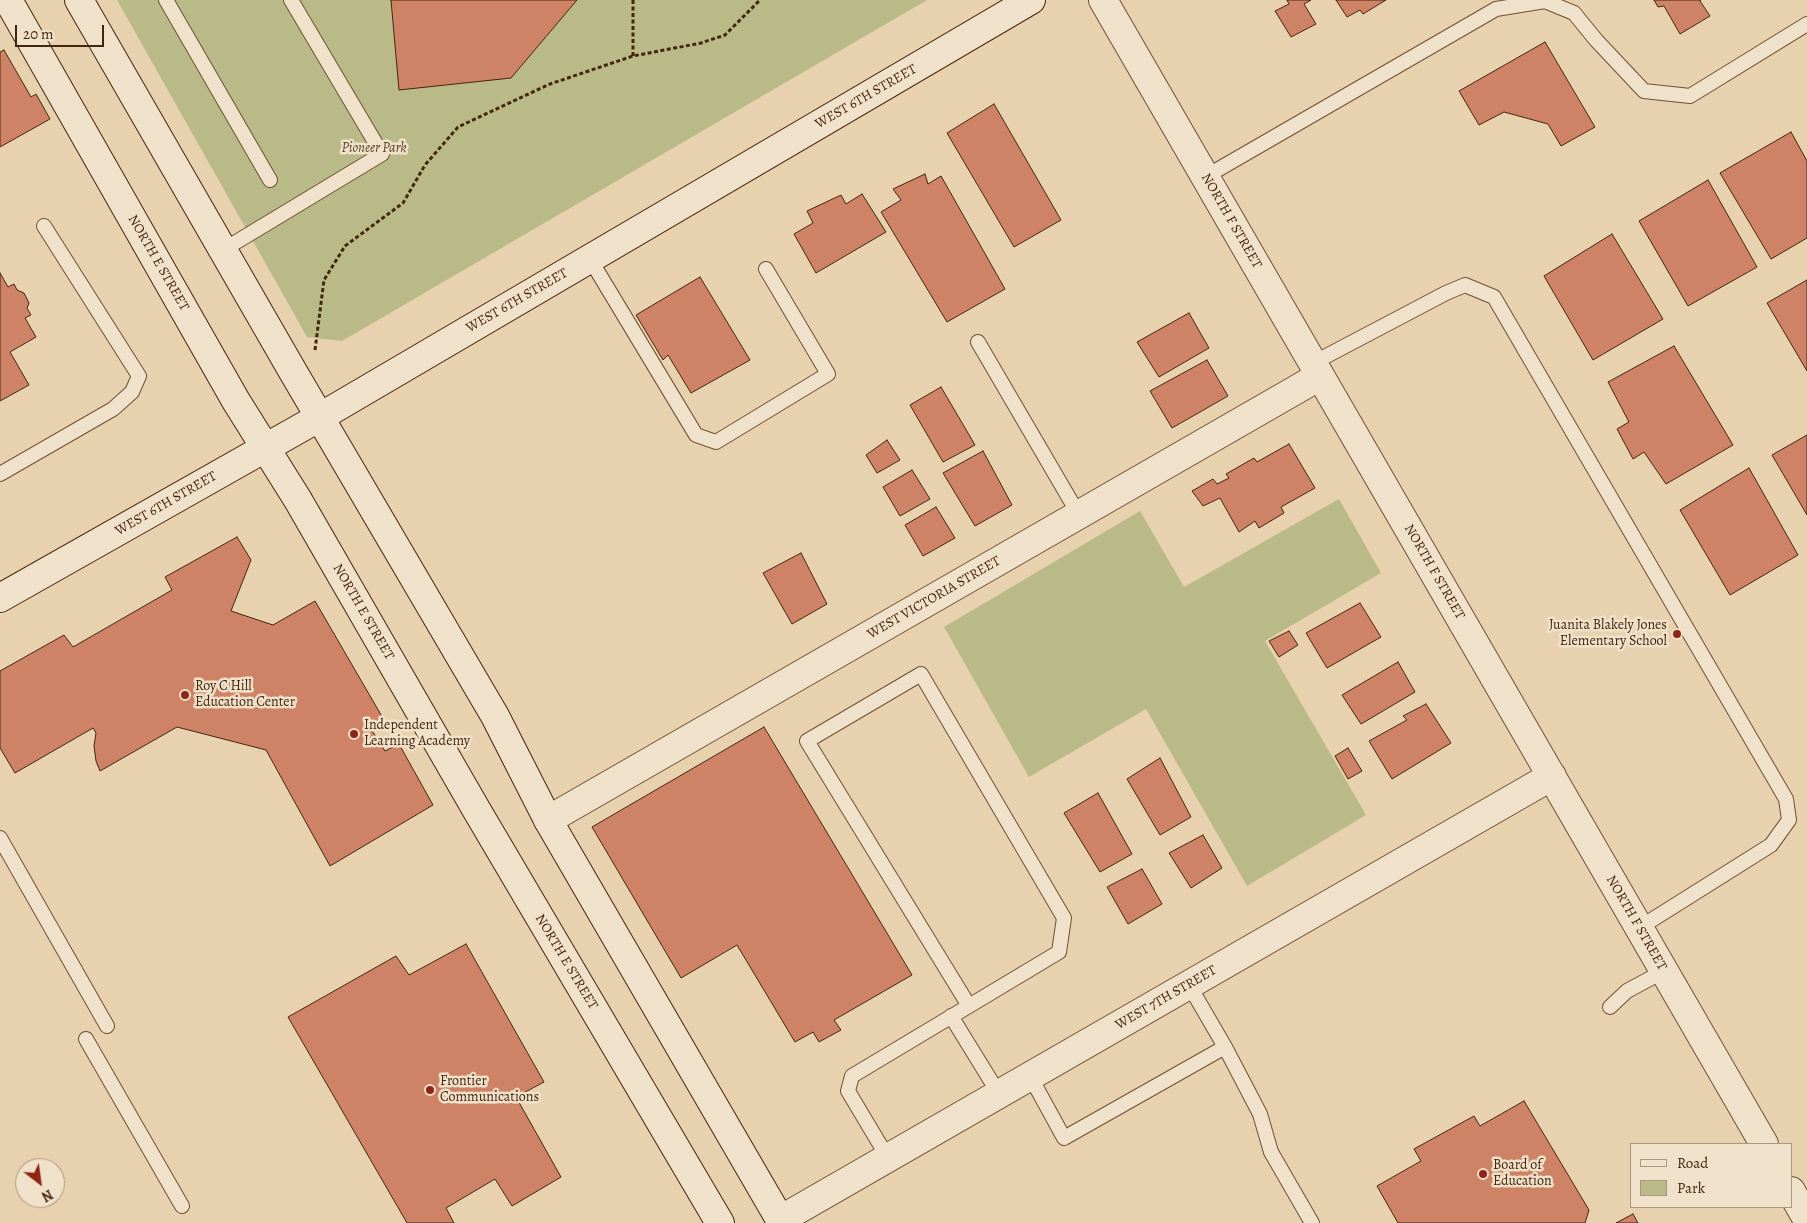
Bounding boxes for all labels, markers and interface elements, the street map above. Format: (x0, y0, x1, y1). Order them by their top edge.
scale bar (18, 15, 106, 47)
text: 20 m (23, 24, 54, 44)
street label: WEST 6TH STREET (812, 61, 920, 133)
park label: Pioneer Park (341, 141, 407, 157)
street label: NORTH F STREET (1197, 170, 1265, 272)
street label: NORTH E STREET (124, 212, 192, 314)
street label: WEST 6TH STREET (463, 265, 571, 337)
street label: WEST 6TH STREET (112, 468, 220, 540)
street label: NORTH F STREET (1400, 521, 1468, 623)
street label: WEST VICTORIA STREET (864, 553, 1004, 643)
street label: NORTH E STREET (329, 561, 397, 663)
place label: Juanita Blakely Jones Elementary School (1549, 618, 1667, 650)
marker: Juanita Blakely Jones Elementary School (1671, 628, 1683, 640)
place label: Roy C Hill Education Center (195, 679, 295, 712)
marker: Roy C Hill Education Center (179, 689, 191, 701)
place label: Independent Learning Academy (364, 718, 470, 750)
marker: Independent Learning Academy (348, 728, 360, 740)
street label: NORTH F STREET (1602, 872, 1670, 974)
street label: NORTH E STREET (531, 911, 601, 1013)
street label: WEST 7TH STREET (1113, 962, 1219, 1034)
place label: Frontier Communications (440, 1074, 539, 1106)
marker: Frontier Communications (424, 1084, 436, 1096)
legend (1630, 1143, 1792, 1208)
text: Road (1677, 1153, 1708, 1173)
north arrow (15, 1158, 65, 1208)
place label: Board of Education (1493, 1158, 1552, 1190)
marker: Board of Education (1477, 1168, 1489, 1180)
text: Park (1677, 1178, 1705, 1198)
text: N (38, 1185, 56, 1206)

